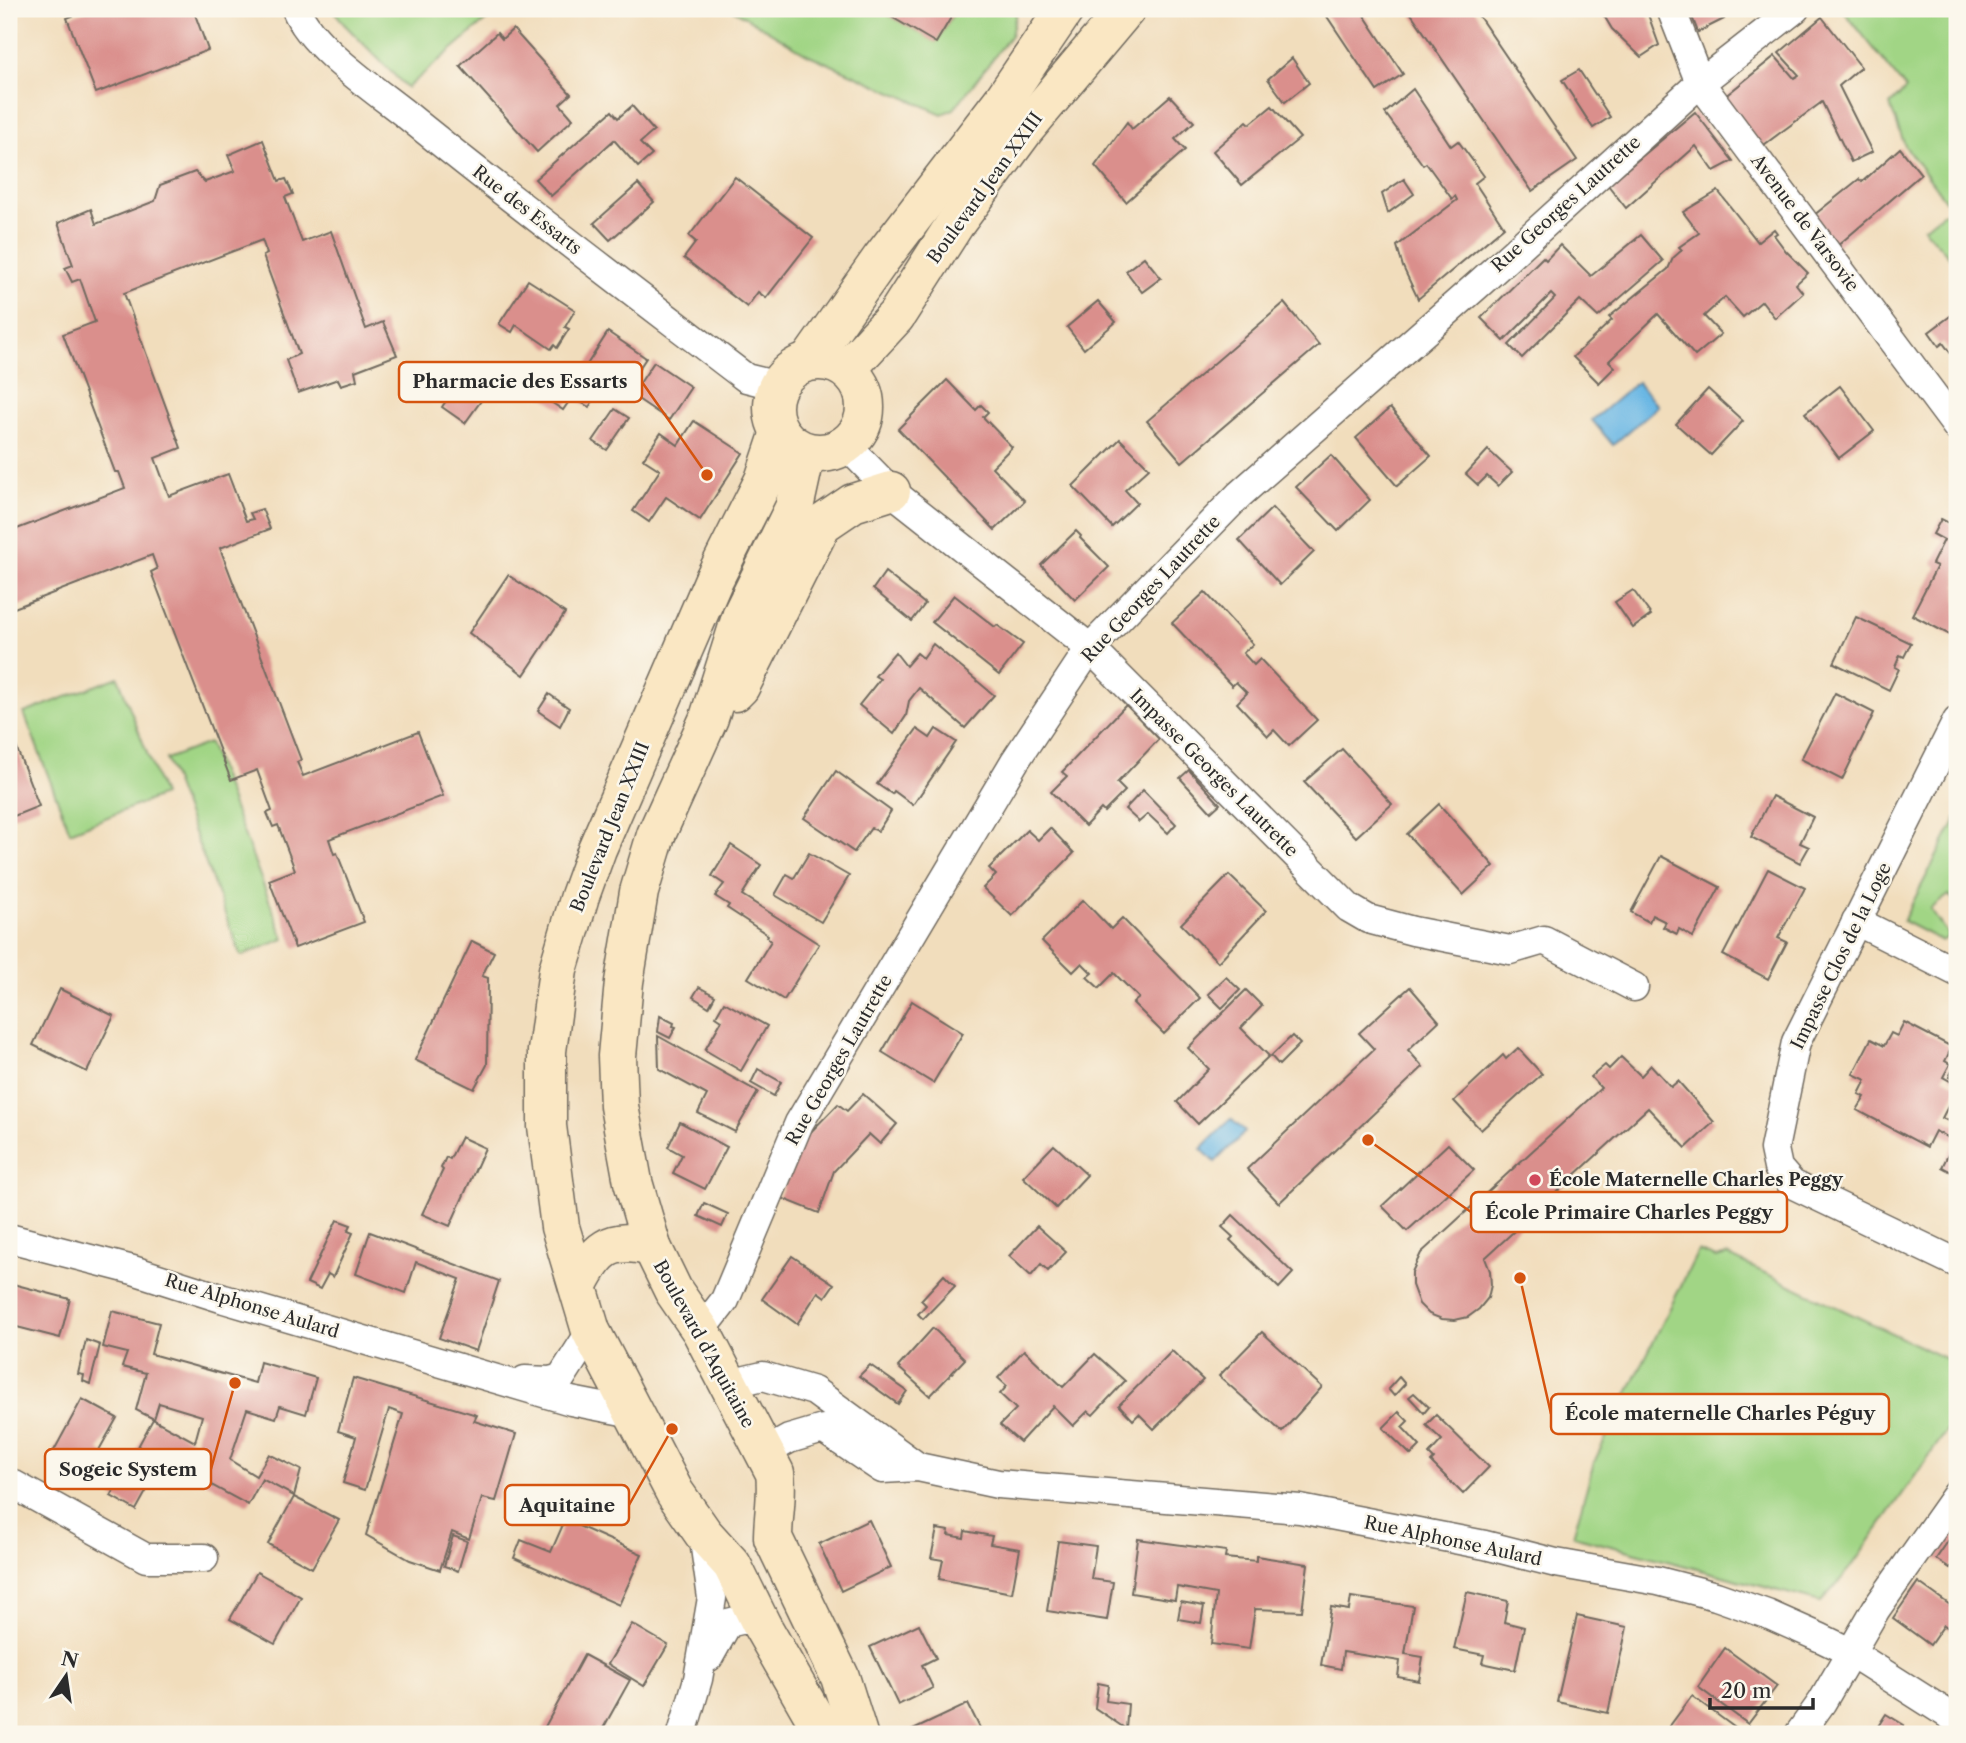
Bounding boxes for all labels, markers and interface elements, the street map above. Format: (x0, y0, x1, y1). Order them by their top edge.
street label: Boulevard Jean XXIII (923, 108, 1047, 268)
street label: Rue Georges Lautrette (1487, 131, 1645, 277)
street label: Avenue de Varsovie (1746, 149, 1864, 296)
street label: Rue des Essarts (468, 161, 586, 259)
callout: Pharmacie des Essarts (399, 362, 642, 402)
text: Pharmacie des Essarts (412, 370, 628, 393)
street label: Rue Georges Lautrette (1077, 511, 1225, 667)
street label: Impasse Georges Lautrette (1125, 684, 1303, 862)
street label: Boulevard Jean XXIII (566, 739, 654, 915)
street label: Impasse Clos de la Loge (1786, 859, 1896, 1053)
street label: Rue Georges Lautrette (781, 971, 897, 1149)
place label: École Maternelle Charles Peggy (1549, 1168, 1844, 1191)
marker: École Maternelle Charles Peggy (1527, 1172, 1543, 1188)
callout: École Primaire Charles Peggy (1471, 1192, 1787, 1232)
text: École Primaire Charles Peggy (1485, 1201, 1774, 1224)
street label: Boulevard d'Aquitaine (649, 1256, 759, 1432)
street label: Rue Alphonse Aulard (162, 1269, 342, 1343)
callout: École maternelle Charles Péguy (1551, 1394, 1889, 1434)
text: École maternelle Charles Péguy (1565, 1402, 1877, 1425)
callout: Sogeic System (45, 1449, 211, 1489)
text: Sogeic System (59, 1458, 197, 1481)
callout: Aquitaine (505, 1485, 629, 1525)
text: Aquitaine (518, 1494, 615, 1517)
street label: Rue Alphonse Aulard (1362, 1511, 1544, 1571)
north arrow (32, 1642, 102, 1712)
text: N (59, 1647, 80, 1673)
scale bar (1710, 1666, 1814, 1710)
text: 20 m (1721, 1678, 1772, 1703)

